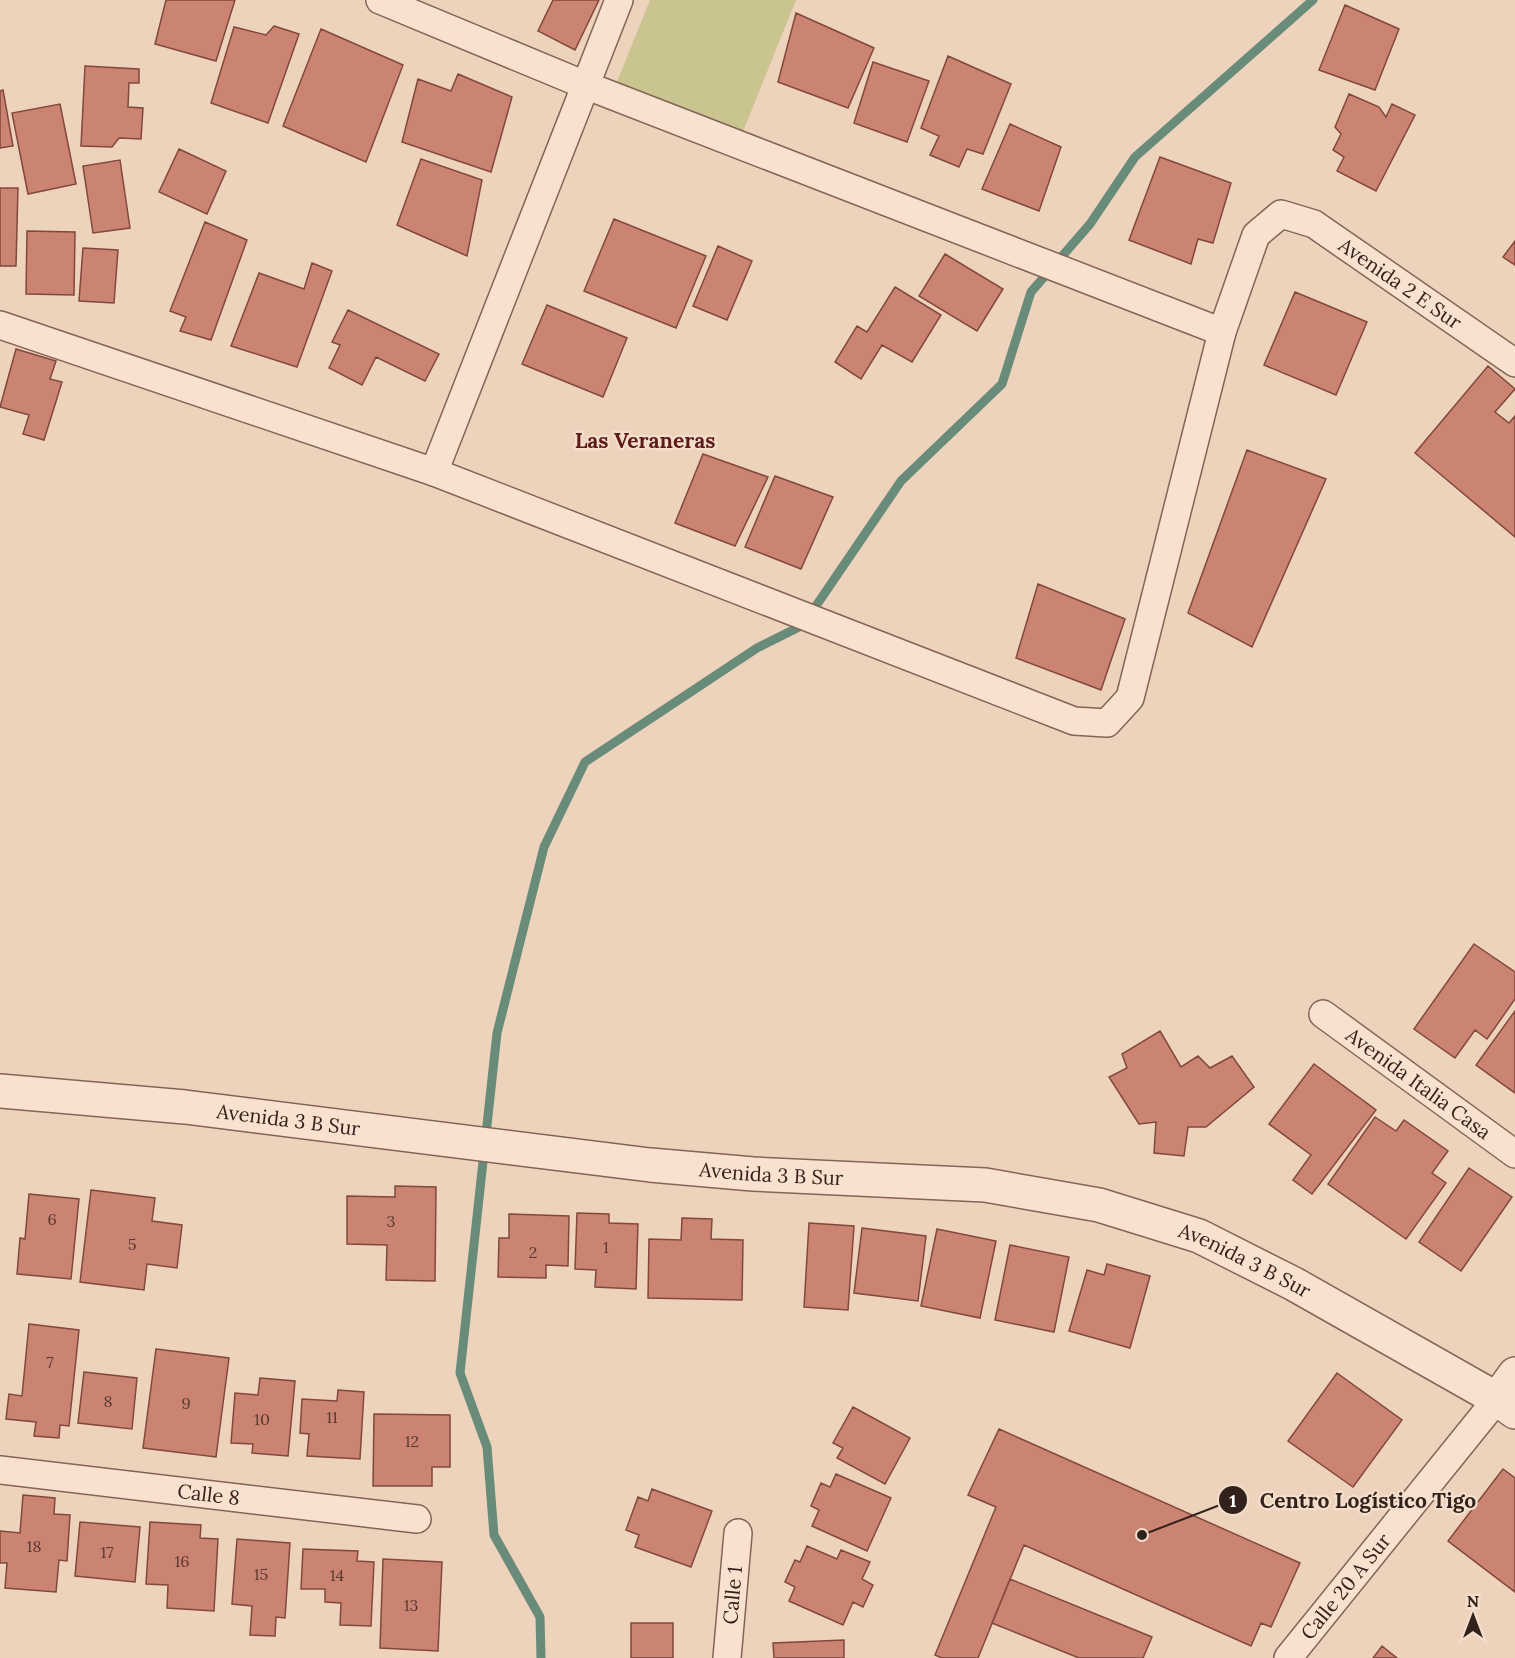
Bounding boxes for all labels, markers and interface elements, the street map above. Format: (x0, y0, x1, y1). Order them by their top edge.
street label: Avenida 2 E Sur (1333, 231, 1467, 335)
district label: Las Veraneras (575, 427, 715, 454)
street label: Avenida Italia Casa (1340, 1021, 1496, 1144)
street label: Avenida 3 B Sur (214, 1098, 362, 1141)
street label: Avenida 3 B Sur (697, 1156, 844, 1190)
house number: 6 (47, 1209, 57, 1229)
house number: 3 (387, 1211, 396, 1231)
street label: Avenida 3 B Sur (1175, 1217, 1316, 1303)
house number: 5 (128, 1234, 136, 1254)
house number: 1 (603, 1237, 609, 1257)
house number: 2 (529, 1242, 537, 1262)
house number: 7 (46, 1352, 54, 1372)
house number: 8 (104, 1391, 113, 1411)
house number: 9 (181, 1393, 191, 1413)
house number: 11 (326, 1407, 338, 1427)
house number: 10 (254, 1409, 270, 1429)
house number: 12 (405, 1431, 419, 1451)
street label: Calle 8 (176, 1478, 241, 1510)
callout: Centro Logístico Tigo (1218, 1481, 1488, 1520)
text: Centro Logístico Tigo (1260, 1487, 1476, 1514)
text: 1 (1229, 1489, 1237, 1512)
street label: Calle 20 A Sur (1295, 1528, 1396, 1644)
house number: 18 (27, 1536, 41, 1556)
house number: 17 (100, 1542, 114, 1562)
house number: 16 (174, 1551, 190, 1571)
house number: 15 (254, 1564, 268, 1584)
house number: 14 (330, 1565, 345, 1585)
street label: Calle 1 (717, 1565, 747, 1625)
north arrow (1443, 1586, 1503, 1646)
text: N (1467, 1591, 1479, 1611)
house number: 13 (404, 1595, 418, 1615)

